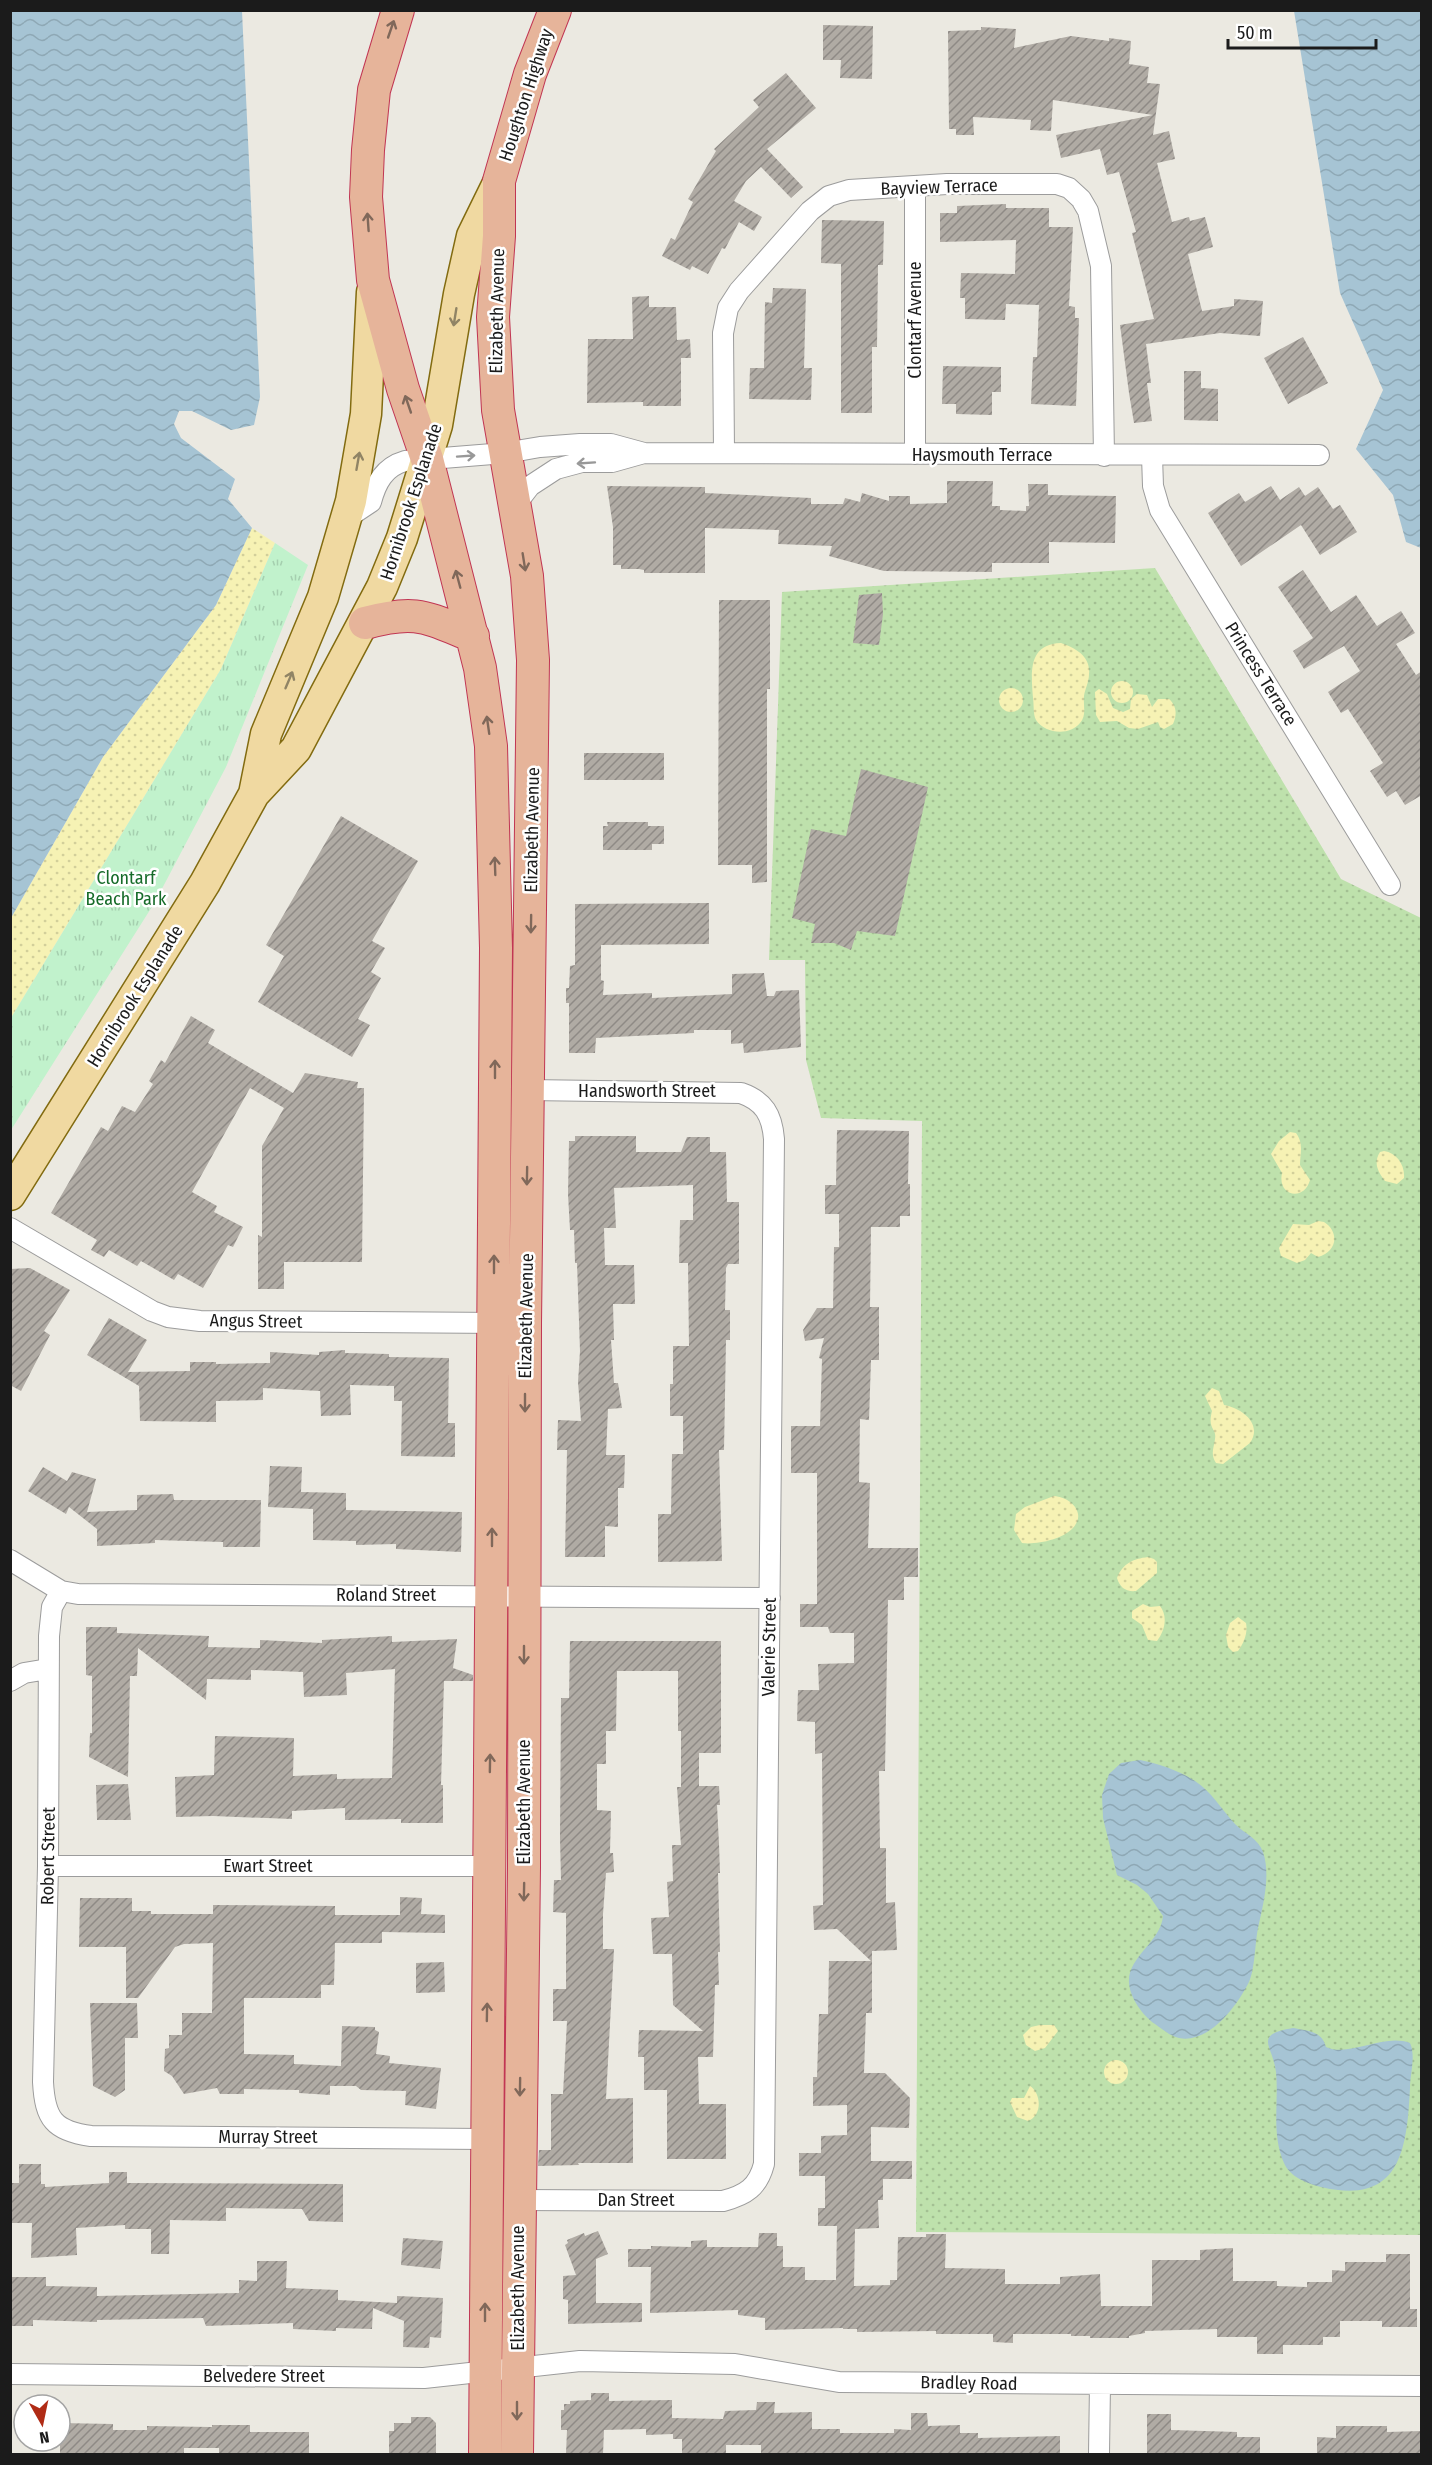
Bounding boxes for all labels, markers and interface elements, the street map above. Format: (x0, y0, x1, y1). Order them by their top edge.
scale bar (1228, 12, 1376, 50)
one-way arrow (387, 21, 398, 39)
text: 50 m (1237, 22, 1273, 44)
street label: Houghton Highway (494, 26, 558, 164)
street label: Bayview Terrace (880, 174, 998, 200)
one-way arrow (362, 212, 373, 232)
street label: Elizabeth Avenue (485, 248, 509, 374)
street label: Clontarf Avenue (904, 261, 926, 379)
one-way arrow (450, 307, 461, 327)
one-way arrow (401, 395, 412, 413)
street label: Hornibrook Esplanade (375, 421, 447, 583)
street label: Haysmouth Terrace (912, 444, 1052, 466)
one-way arrow (455, 450, 475, 461)
one-way arrow (353, 452, 364, 471)
one-way arrow (577, 457, 597, 468)
one-way arrow (519, 551, 530, 571)
one-way arrow (452, 570, 463, 589)
street label: Princess Terrace (1220, 618, 1302, 730)
one-way arrow (284, 672, 295, 690)
one-way arrow (482, 716, 493, 736)
street label: Elizabeth Avenue (520, 767, 544, 893)
one-way arrow (489, 857, 500, 877)
park label: Clontarf Beach Park (86, 867, 167, 910)
one-way arrow (525, 914, 537, 934)
street label: Hornibrook Esplanade (82, 921, 188, 1071)
one-way arrow (489, 1060, 501, 1080)
street label: Handsworth Street (578, 1080, 716, 1102)
one-way arrow (521, 1165, 533, 1185)
street label: Elizabeth Avenue (514, 1253, 538, 1379)
one-way arrow (488, 1255, 500, 1275)
street label: Angus Street (209, 1309, 303, 1333)
one-way arrow (519, 1392, 531, 1412)
one-way arrow (486, 1528, 498, 1548)
street label: Roland Street (336, 1584, 436, 1606)
street label: Valerie Street (757, 1597, 781, 1697)
one-way arrow (518, 1644, 529, 1664)
street label: Elizabeth Avenue (513, 1739, 535, 1865)
one-way arrow (484, 1754, 496, 1774)
street label: Robert Street (36, 1807, 60, 1905)
street label: Ewart Street (223, 1855, 313, 1877)
one-way arrow (518, 1881, 529, 1901)
one-way arrow (481, 2003, 493, 2023)
one-way arrow (515, 2076, 526, 2096)
street label: Murray Street (218, 2126, 318, 2148)
street label: Dan Street (597, 2189, 675, 2211)
street label: Elizabeth Avenue (507, 2225, 529, 2351)
one-way arrow (479, 2303, 491, 2323)
street label: Belvedere Street (203, 2365, 325, 2387)
street label: Bradley Road (920, 2371, 1018, 2395)
north arrow (12, 2393, 72, 2453)
one-way arrow (511, 2401, 523, 2421)
text: N (38, 2427, 50, 2447)

